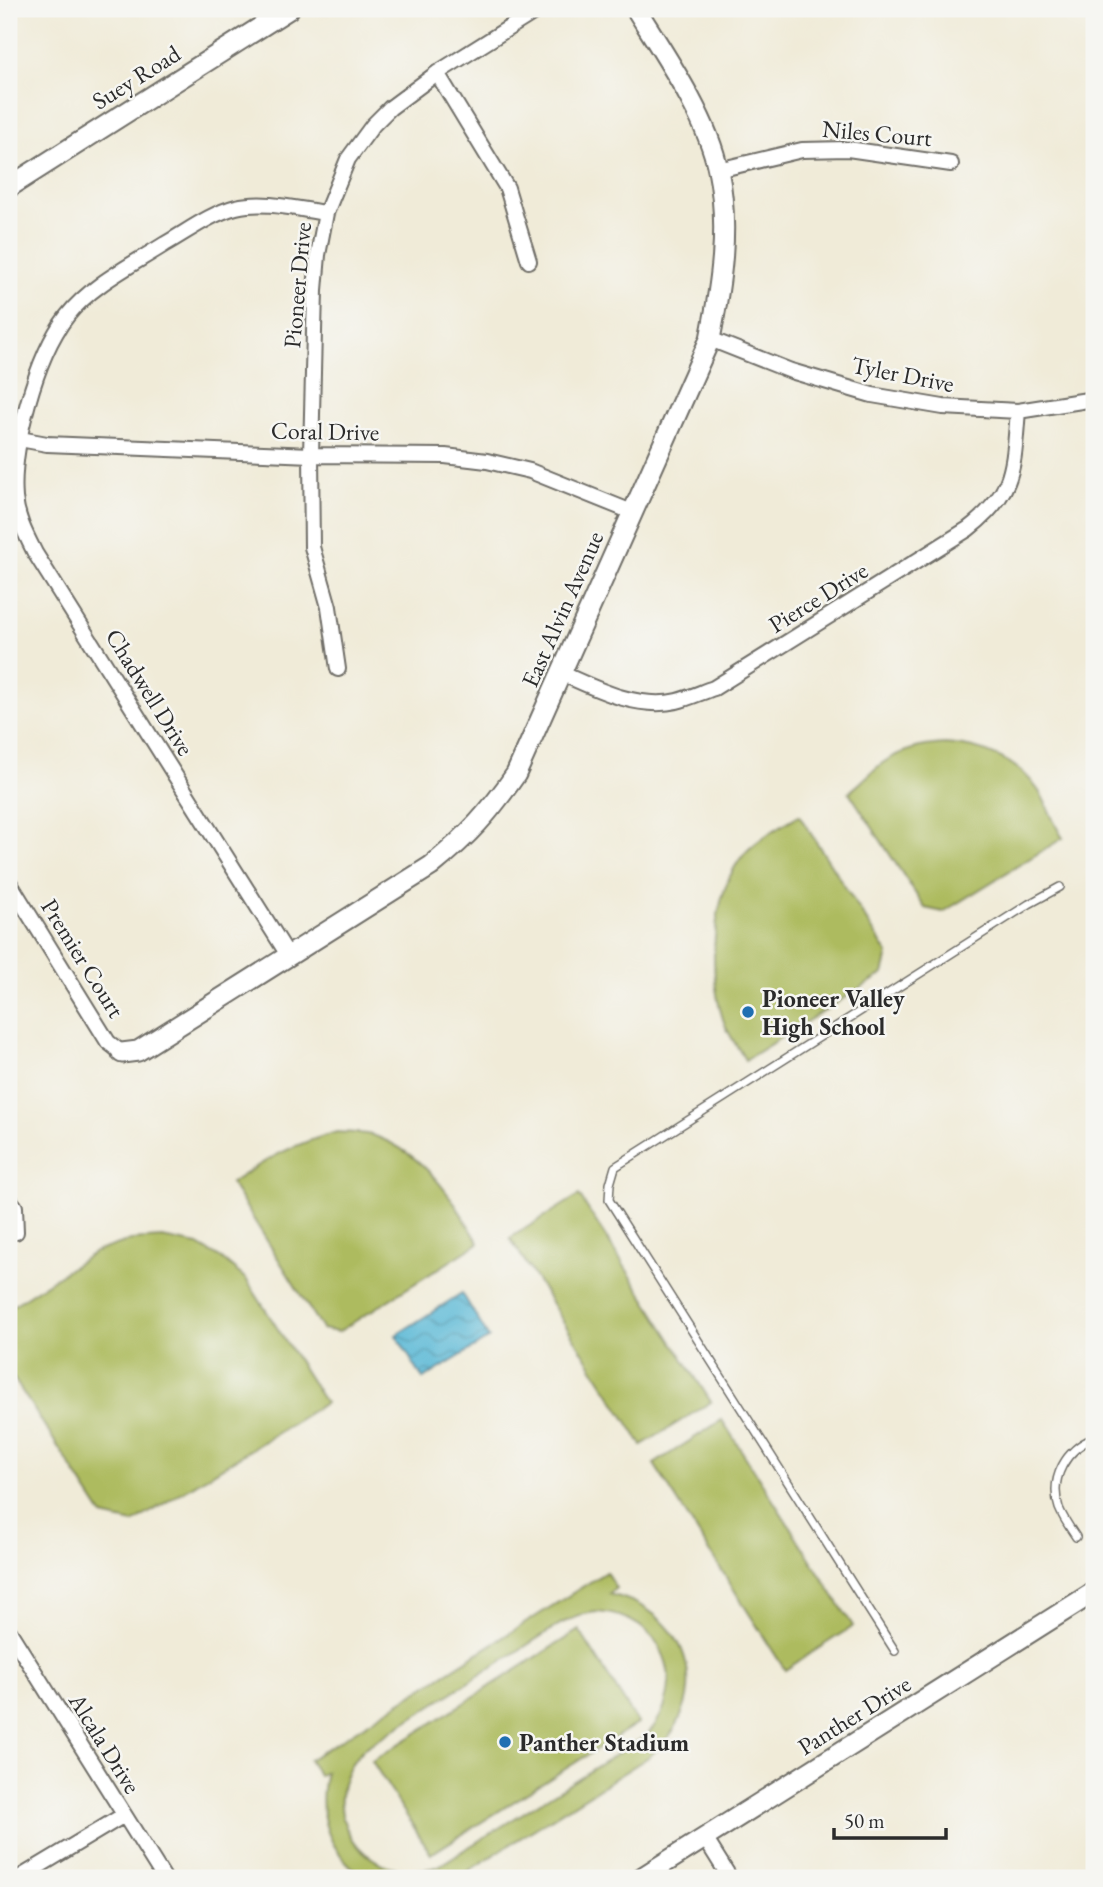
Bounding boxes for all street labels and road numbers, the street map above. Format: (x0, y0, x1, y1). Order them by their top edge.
street label: Suey Road (86, 37, 187, 116)
street label: Niles Court (821, 113, 933, 153)
street label: Pioneer Drive (276, 221, 318, 349)
street label: Tyler Drive (849, 349, 957, 399)
street label: Coral Drive (271, 415, 379, 447)
street label: East Alvin Avenue (514, 526, 610, 692)
street label: Pierce Drive (763, 554, 873, 640)
street label: Chadwell Drive (99, 623, 201, 761)
street label: Premier Court (34, 893, 132, 1024)
street label: Panther Drive (792, 1668, 916, 1762)
street label: Alcala Drive (61, 1686, 148, 1799)

